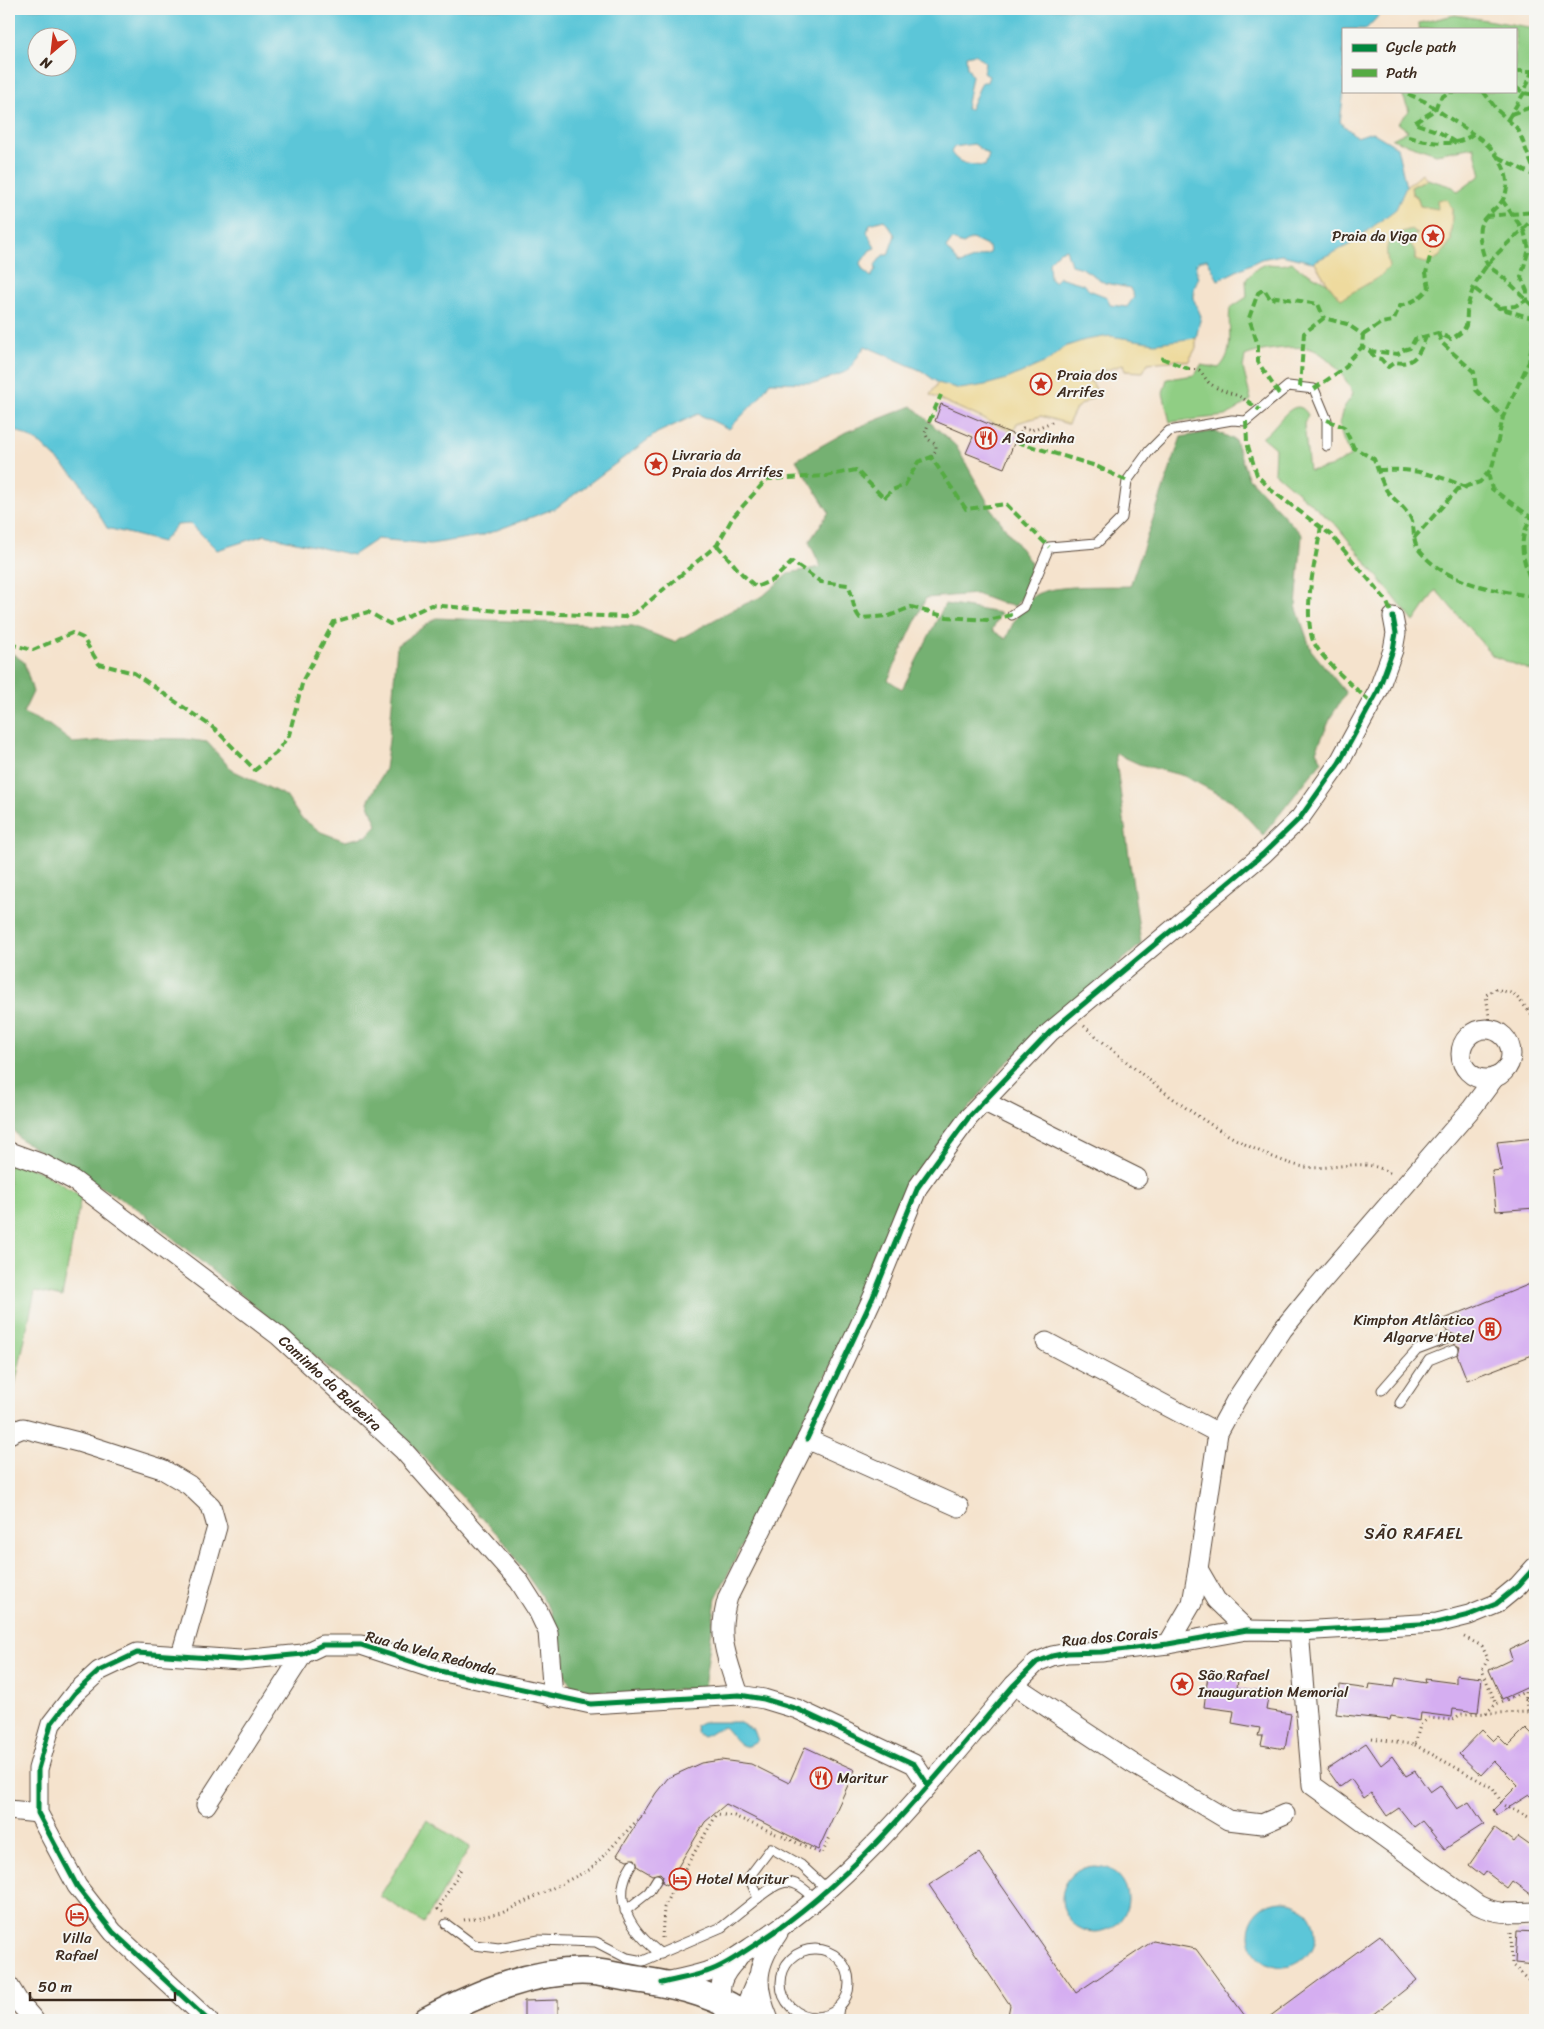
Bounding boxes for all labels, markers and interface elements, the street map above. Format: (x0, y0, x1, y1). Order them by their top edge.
north arrow (28, 28, 78, 78)
legend (1342, 28, 1516, 92)
text: Cycle path (1386, 34, 1457, 60)
text: N (36, 50, 57, 77)
text: Path (1386, 60, 1417, 86)
place label: Praia da Viga (1332, 223, 1417, 249)
place icon: Praia da Viga (1421, 224, 1445, 248)
place label: Praia dos Arrifes (1056, 362, 1118, 405)
place icon: Praia dos Arrifes (1029, 372, 1053, 396)
place label: A Sardinha (1001, 425, 1075, 451)
restaurant icon: A Sardinha (974, 426, 998, 450)
place label: Livraria da Praia dos Arrifes (672, 442, 783, 485)
place icon: Livraria da Praia dos Arrifes (644, 452, 668, 476)
place label: Kimpton Atlântico Algarve Hotel (1354, 1307, 1475, 1350)
building icon: Kimpton Atlântico Algarve Hotel (1478, 1317, 1502, 1341)
street label: Caminho da Baleeira (272, 1328, 388, 1438)
district label: SÃO RAFAEL (1364, 1519, 1464, 1548)
street label: Rua dos Corais (1061, 1620, 1159, 1654)
street label: Rua da Vela Redonda (363, 1623, 500, 1683)
place label: São Rafael Inauguration Memorial (1197, 1662, 1349, 1705)
place icon: São Rafael Inauguration Memorial (1170, 1672, 1194, 1696)
place label: Maritur (837, 1765, 889, 1791)
restaurant icon: Maritur (809, 1766, 833, 1790)
place label: Hotel Maritur (696, 1866, 789, 1892)
hotel icon: Hotel Maritur (668, 1867, 692, 1891)
hotel icon: Villa Rafael (65, 1903, 89, 1927)
place label: Villa Rafael (56, 1925, 99, 1968)
scale bar (30, 1969, 175, 2001)
text: 50 m (38, 1974, 73, 2000)

